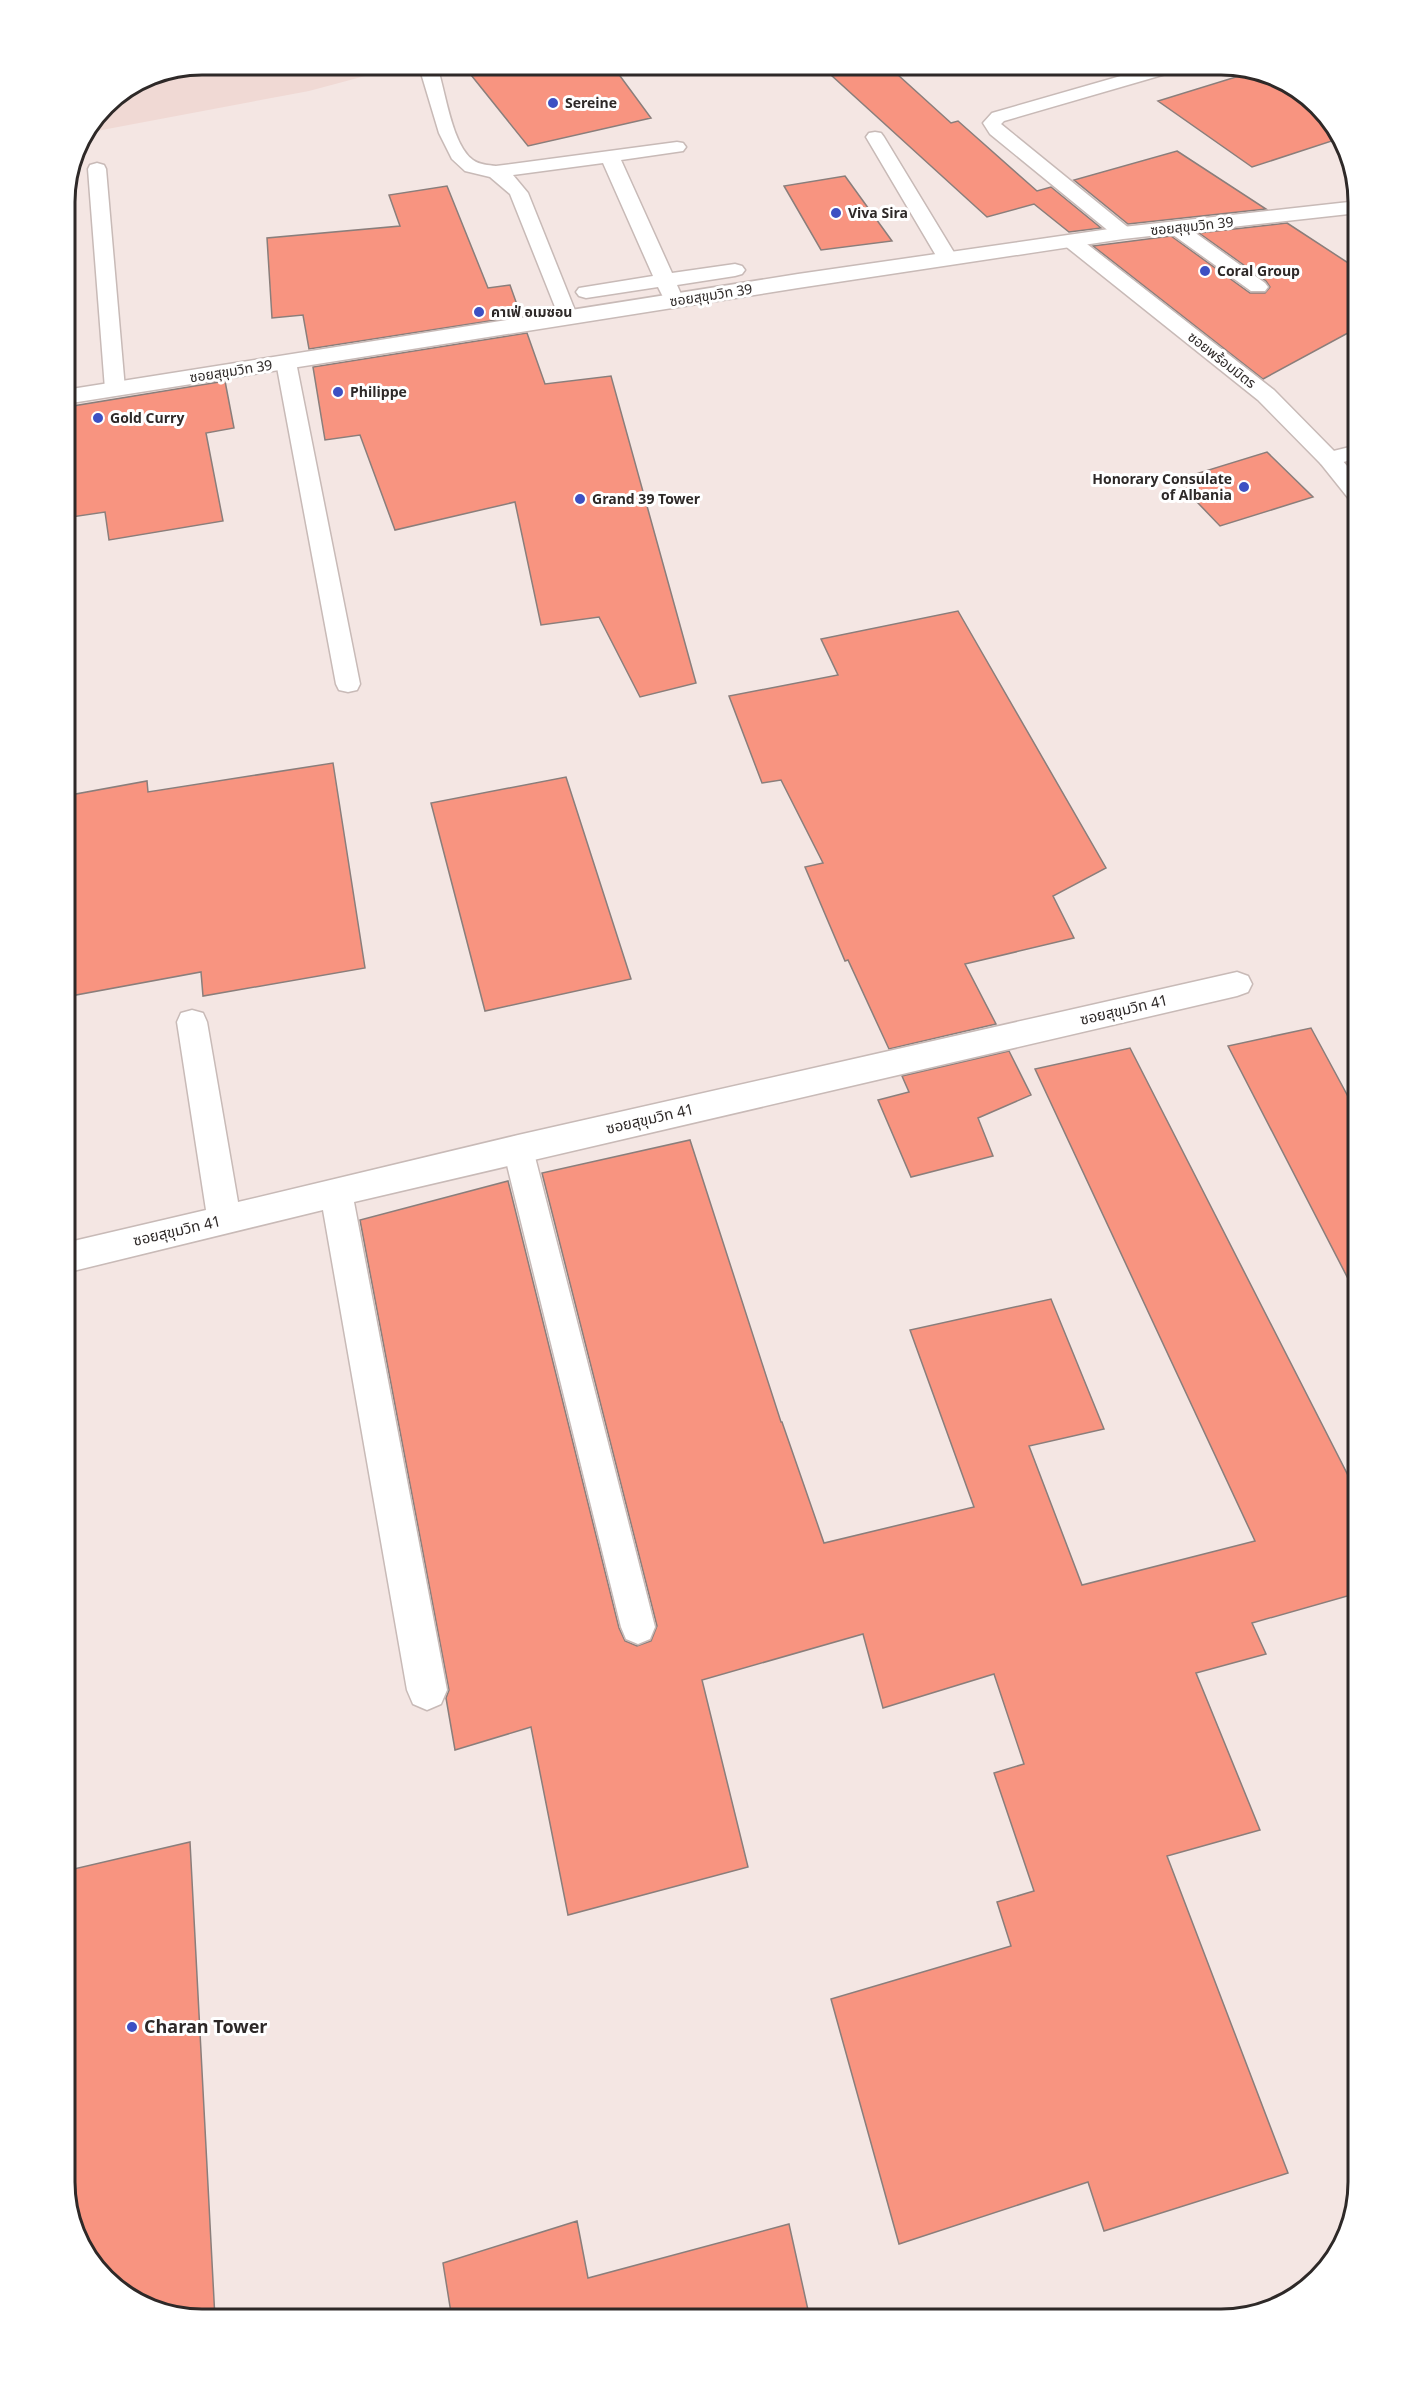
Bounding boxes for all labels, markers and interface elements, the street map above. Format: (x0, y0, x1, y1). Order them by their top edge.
place label: Sereine (565, 93, 617, 114)
marker: Sereine (546, 96, 560, 110)
place label: Viva Sira (848, 203, 908, 224)
marker: Viva Sira (829, 206, 843, 220)
street label: ซอยสุขุมวิท 39 (1149, 212, 1235, 241)
place label: Coral Group (1217, 261, 1300, 282)
marker: Coral Group (1198, 264, 1212, 278)
street label: ซอยสุขุมวิท 39 (668, 279, 754, 312)
place label: คาเฟ่ อเมซอน (491, 302, 572, 323)
marker: คาเฟ่ อเมซอน (472, 305, 486, 319)
street label: ซอยพร้อมมิตร (1183, 327, 1260, 394)
street label: ซอยสุขุมวิท 39 (188, 355, 274, 388)
place label: Philippe (350, 382, 407, 403)
marker: Philippe (331, 385, 345, 399)
place label: Gold Curry (110, 408, 184, 429)
marker: Gold Curry (91, 411, 105, 425)
place label: Honorary Consulate of Albania (1092, 469, 1232, 506)
marker: Honorary Consulate of Albania (1237, 480, 1251, 494)
place label: Grand 39 Tower (592, 489, 701, 510)
marker: Grand 39 Tower (573, 492, 587, 506)
street label: ซอยสุขุมวิท 41 (1078, 989, 1170, 1032)
street label: ซอยสุขุมวิท 41 (604, 1098, 696, 1141)
street label: ซอยสุขุมวิท 41 (131, 1210, 223, 1253)
place label: Charan Tower (144, 2014, 268, 2041)
marker: Charan Tower (125, 2020, 139, 2034)

